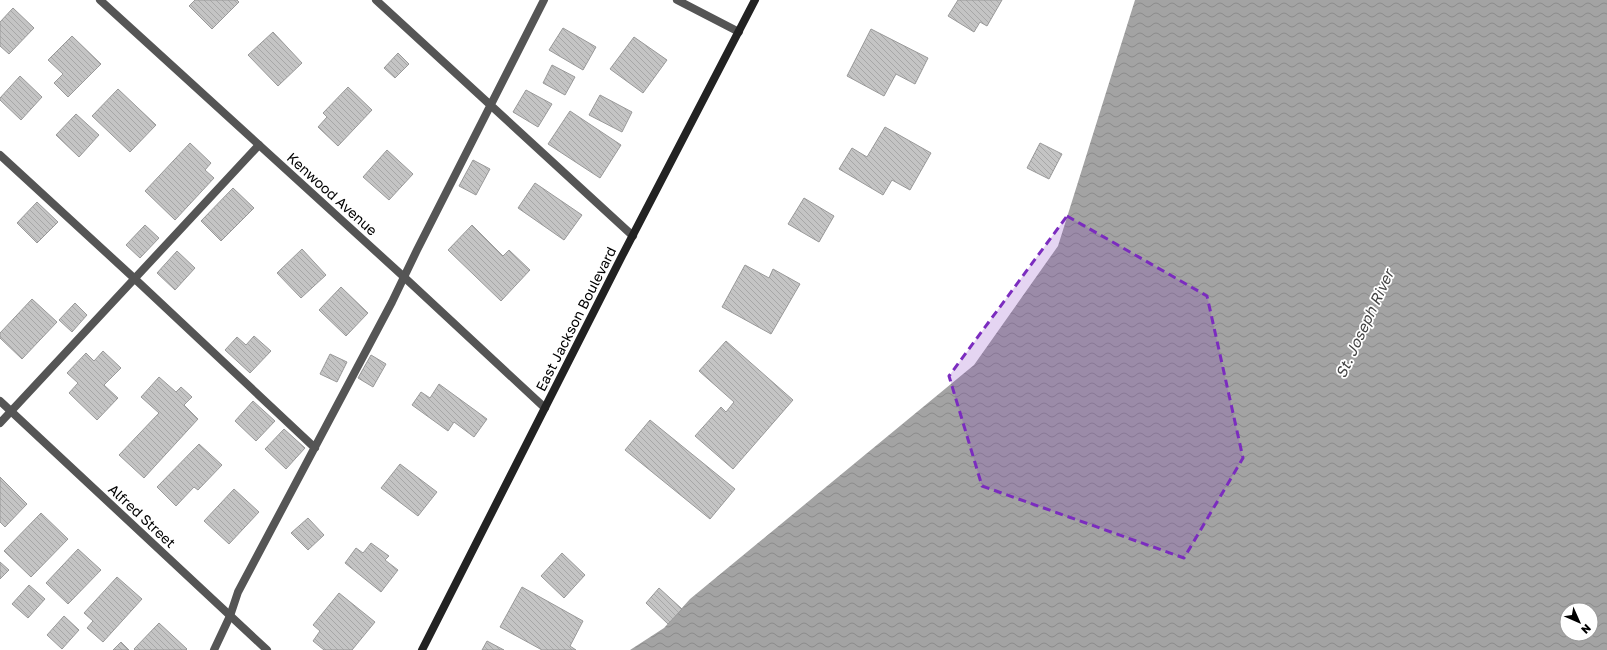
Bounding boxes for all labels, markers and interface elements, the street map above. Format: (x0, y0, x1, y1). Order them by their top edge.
street label: Kenwood Avenue (284, 149, 381, 239)
street label: East Jackson Boulevard (532, 244, 619, 394)
water label: St. Joseph River (1331, 265, 1398, 380)
street label: Alfred Street (105, 480, 179, 551)
north arrow (1559, 602, 1599, 642)
text: N (1579, 622, 1594, 637)

